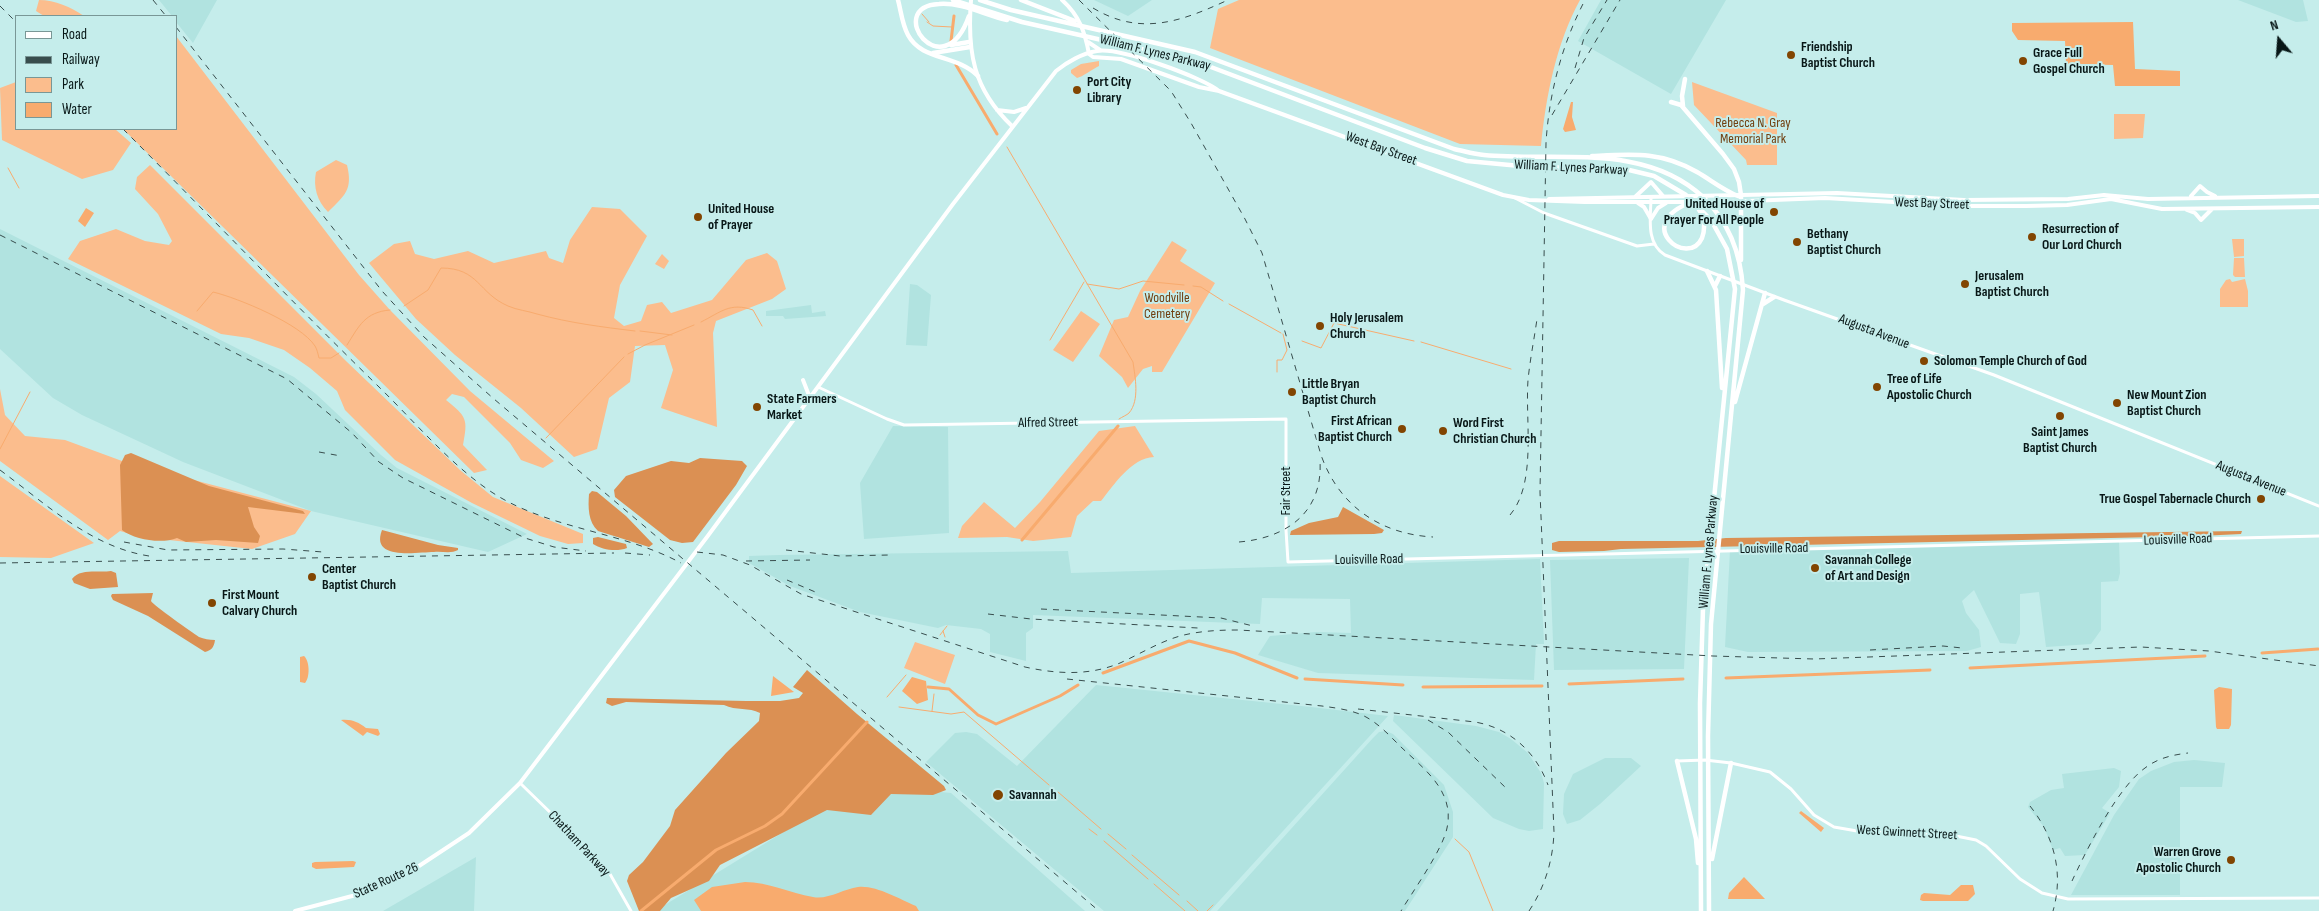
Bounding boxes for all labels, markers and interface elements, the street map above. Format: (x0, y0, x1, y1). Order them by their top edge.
legend (15, 15, 178, 130)
north arrow (2254, 15, 2304, 65)
text: N (2268, 16, 2280, 35)
text: Road (62, 25, 87, 44)
street label: William F. Lynes Parkway (1098, 31, 1212, 75)
place label: Friendship Baptist Church (1801, 39, 1875, 72)
place label: Grace Full Gospel Church (2033, 45, 2105, 78)
marker: Friendship Baptist Church (1785, 49, 1797, 61)
text: Railway (62, 50, 100, 69)
marker: Grace Full Gospel Church (2017, 55, 2029, 67)
place label: Port City Library (1087, 74, 1131, 106)
text: Park (62, 75, 84, 94)
marker: Port City Library (1071, 84, 1083, 96)
text: Water (62, 100, 92, 119)
park label: Rebecca N. Gray Memorial Park (1715, 115, 1791, 148)
street label: West Bay Street (1343, 128, 1419, 170)
street label: William F. Lynes Parkway (1514, 157, 1628, 179)
street label: West Bay Street (1894, 194, 1970, 214)
place label: United House of Prayer For All People (1664, 196, 1764, 228)
place label: United House of Prayer (708, 201, 774, 233)
marker: United House of Prayer For All People (1768, 206, 1780, 218)
marker: United House of Prayer (692, 211, 704, 223)
place label: Resurrection of Our Lord Church (2042, 221, 2122, 253)
place label: Bethany Baptist Church (1807, 226, 1881, 258)
marker: Resurrection of Our Lord Church (2026, 231, 2038, 243)
marker: Bethany Baptist Church (1791, 236, 1803, 248)
place label: Jerusalem Baptist Church (1975, 268, 2049, 300)
marker: Jerusalem Baptist Church (1959, 278, 1971, 290)
park label: Woodville Cemetery (1144, 290, 1190, 322)
place label: Holy Jerusalem Church (1330, 310, 1403, 342)
street label: Augusta Avenue (1836, 311, 1912, 353)
marker: Holy Jerusalem Church (1314, 320, 1326, 332)
place label: Solomon Temple Church of God (1934, 353, 2087, 369)
marker: Solomon Temple Church of God (1918, 355, 1930, 367)
place label: Tree of Life Apostolic Church (1887, 371, 1972, 404)
place label: Little Bryan Baptist Church (1302, 376, 1376, 408)
marker: Tree of Life Apostolic Church (1871, 381, 1883, 393)
marker: Little Bryan Baptist Church (1286, 386, 1298, 398)
place label: New Mount Zion Baptist Church (2127, 387, 2207, 420)
place label: State Farmers Market (767, 391, 837, 424)
marker: New Mount Zion Baptist Church (2111, 397, 2123, 409)
marker: State Farmers Market (751, 401, 763, 413)
marker: Saint James Baptist Church (2054, 410, 2066, 422)
place label: First African Baptist Church (1318, 413, 1392, 446)
street label: Alfred Street (1018, 414, 1078, 432)
place label: Word First Christian Church (1453, 415, 1536, 448)
marker: First African Baptist Church (1396, 423, 1408, 435)
place label: Saint James Baptist Church (2023, 424, 2097, 457)
marker: Word First Christian Church (1437, 425, 1449, 437)
street label: Augusta Avenue (2213, 457, 2289, 501)
street label: Fair Street (1278, 467, 1294, 515)
place label: True Gospel Tabernacle Church (2099, 491, 2251, 507)
marker: True Gospel Tabernacle Church (2255, 493, 2267, 505)
street label: William F. Lynes Parkway (1696, 495, 1722, 609)
street label: Louisville Road (2143, 530, 2213, 550)
street label: Louisville Road (1740, 540, 1808, 558)
street label: Louisville Road (1335, 551, 1403, 569)
place label: Savannah College of Art and Design (1825, 552, 1912, 584)
place label: Center Baptist Church (322, 561, 396, 594)
marker: Savannah College of Art and Design (1809, 562, 1821, 574)
marker: Center Baptist Church (306, 571, 318, 583)
place label: First Mount Calvary Church (222, 587, 297, 620)
marker: First Mount Calvary Church (206, 597, 218, 609)
place label: Savannah (1009, 787, 1057, 803)
marker: Savannah (991, 788, 1005, 802)
street label: Chatham Parkway (544, 808, 614, 880)
street label: West Gwinnett Street (1856, 822, 1958, 844)
place label: Warren Grove Apostolic Church (2136, 844, 2221, 876)
marker: Warren Grove Apostolic Church (2225, 854, 2237, 866)
street label: State Route 26 (351, 859, 421, 903)

